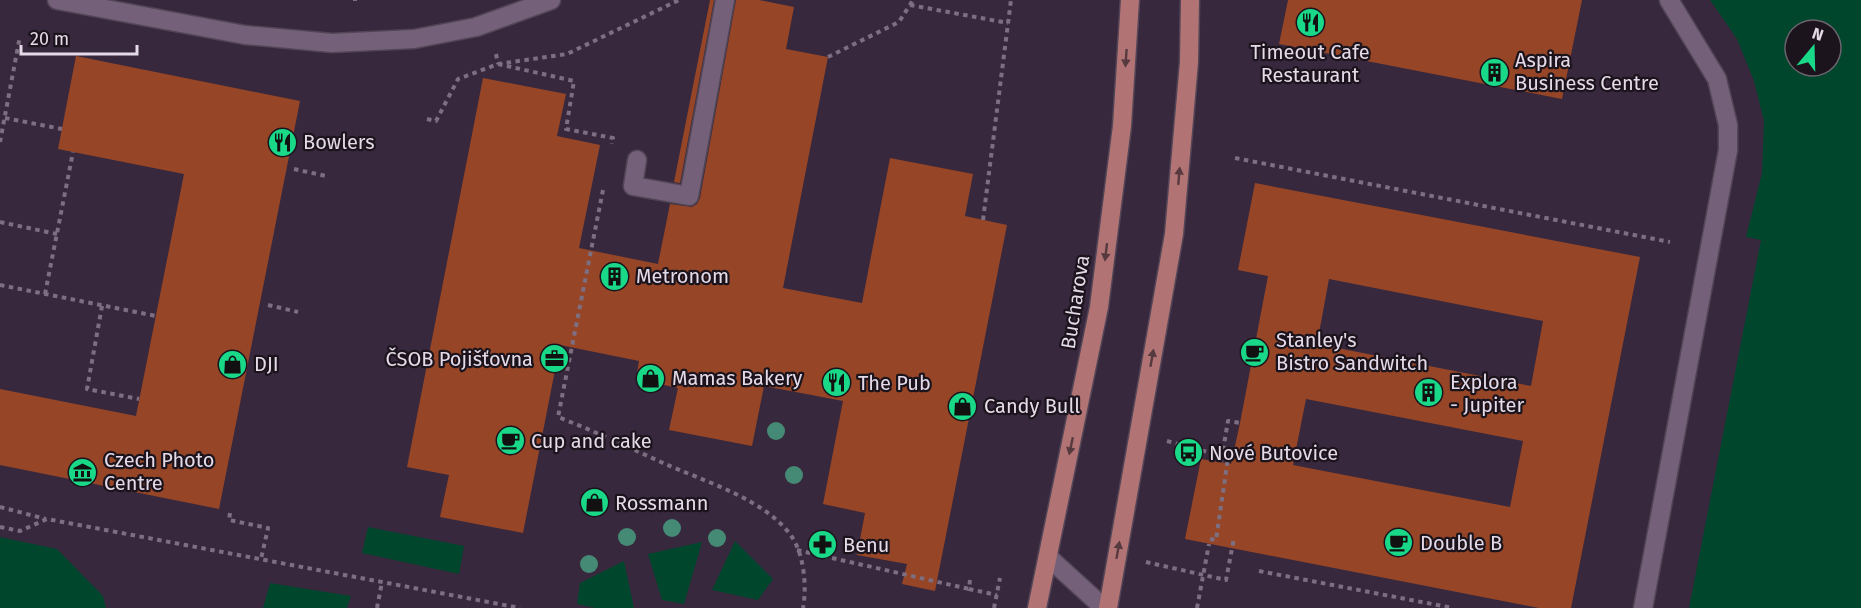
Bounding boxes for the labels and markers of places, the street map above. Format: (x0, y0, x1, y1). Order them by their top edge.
restaurant icon: Timeout Cafe Restaurant (1294, 6, 1326, 38)
place label: Timeout Cafe Restaurant (1250, 40, 1370, 87)
place label: Aspira Business Centre (1515, 48, 1659, 95)
building icon: Aspira Business Centre (1478, 56, 1510, 88)
restaurant icon: Bowlers (266, 126, 298, 158)
place label: Bowlers (303, 130, 375, 154)
building icon: Metronom (599, 260, 631, 292)
place label: Metronom (636, 264, 729, 288)
place label: Stanley's Bistro Sandwitch (1276, 328, 1428, 375)
cafe icon: Stanley's Bistro Sandwitch (1239, 336, 1271, 368)
office icon: ČSOB Pojišťovna (538, 343, 570, 375)
place label: ČSOB Pojišťovna (386, 347, 533, 371)
shop icon: DJI (217, 348, 249, 380)
place label: DJI (254, 352, 279, 376)
shop icon: Mamas Bakery (635, 362, 667, 394)
place label: Mamas Bakery (672, 366, 803, 390)
restaurant icon: The Pub (821, 367, 853, 399)
place label: Explora - Jupiter (1450, 370, 1524, 417)
place label: The Pub (858, 371, 931, 395)
building icon: Explora - Jupiter (1413, 377, 1445, 409)
shop icon: Candy Bull (947, 390, 979, 422)
place label: Candy Bull (984, 394, 1080, 418)
cafe icon: Cup and cake (494, 425, 526, 457)
place label: Cup and cake (531, 429, 652, 453)
bus stop icon: Nové Butovice (1172, 437, 1204, 469)
place label: Nové Butovice (1209, 441, 1338, 465)
place label: Czech Photo Centre (104, 448, 214, 495)
museum icon: Czech Photo Centre (67, 456, 99, 488)
shop icon: Rossmann (578, 487, 610, 519)
place label: Rossmann (615, 491, 708, 515)
cafe icon: Double B (1383, 527, 1415, 559)
pharmacy icon: Benu (806, 529, 838, 561)
place label: Double B (1420, 531, 1502, 555)
place label: Benu (843, 533, 889, 557)

